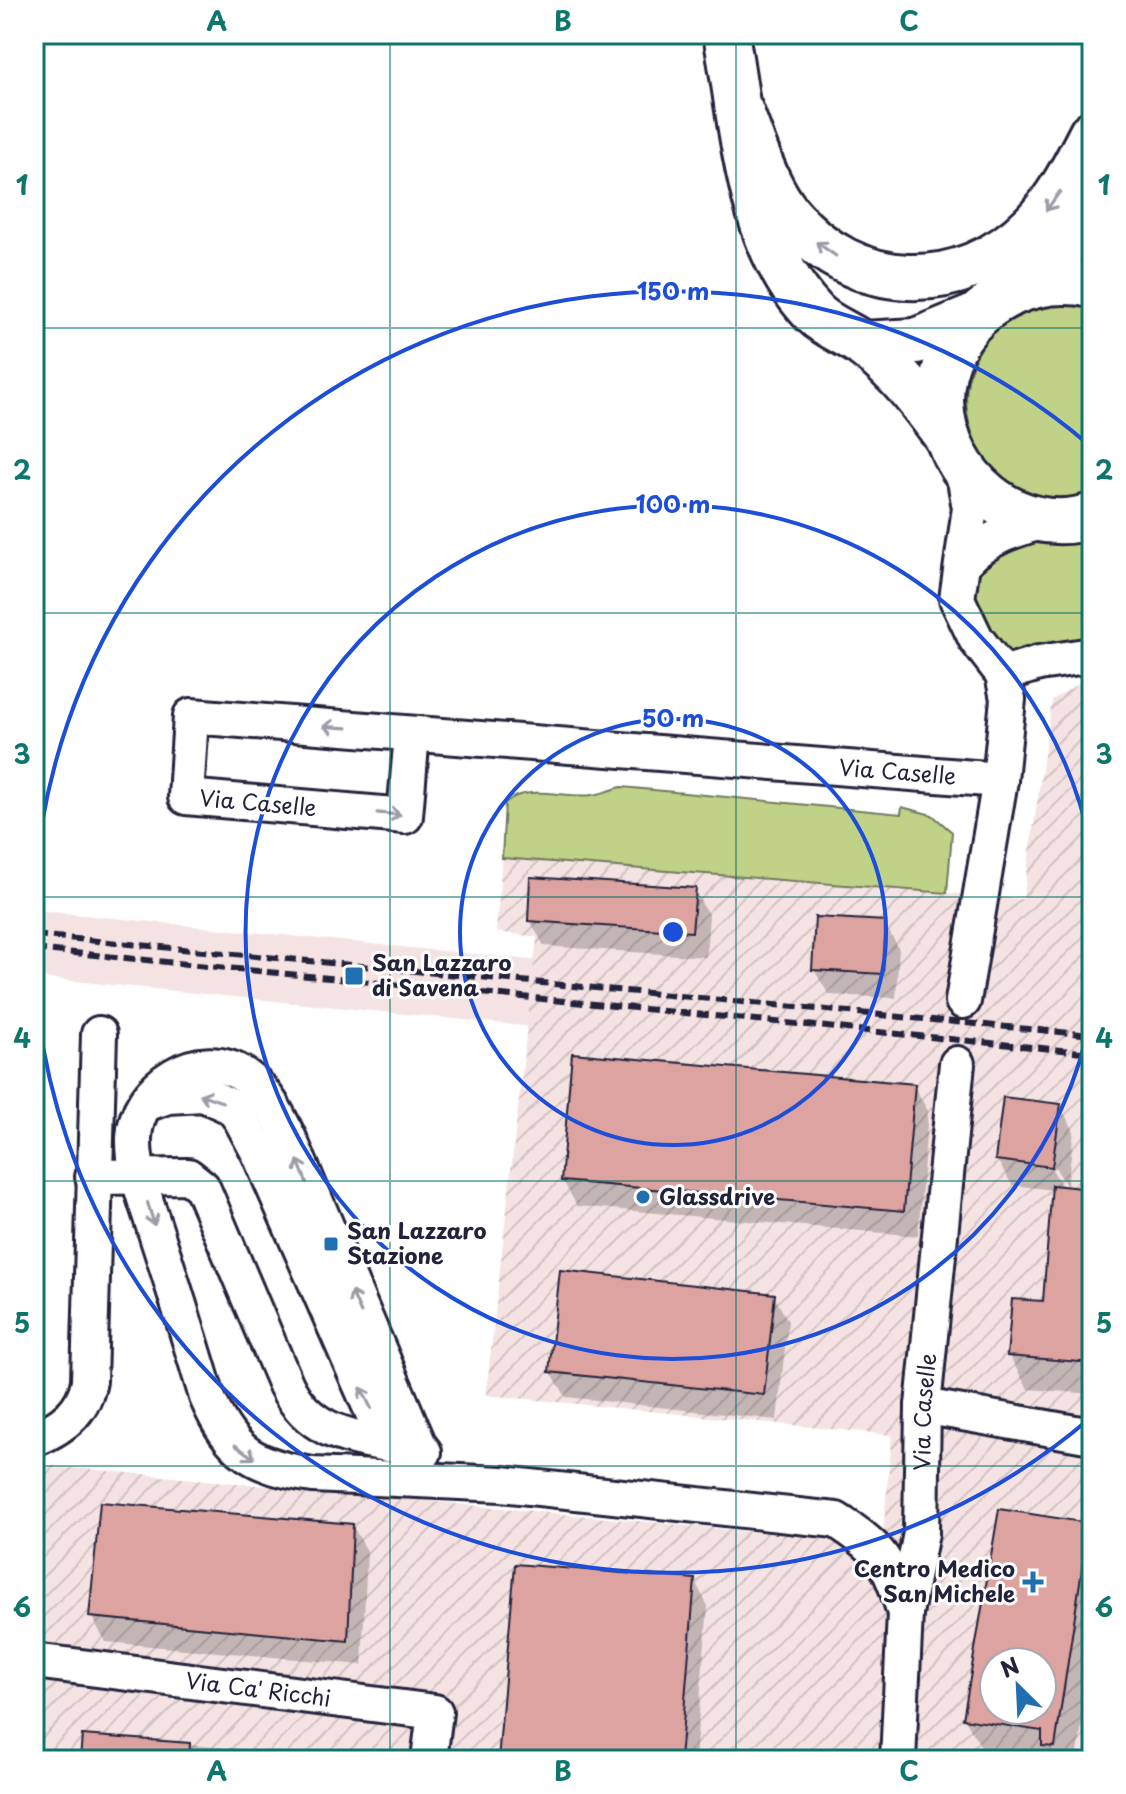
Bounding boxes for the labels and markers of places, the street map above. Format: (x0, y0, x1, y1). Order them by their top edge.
centre of rings (659, 918, 687, 946)
place label: San Lazzaro di Savena (372, 945, 511, 1003)
marker: San Lazzaro di Savena (343, 965, 365, 987)
place label: Glassdrive (659, 1179, 775, 1212)
marker: Glassdrive (634, 1188, 652, 1206)
place label: San Lazzaro Stazione (347, 1213, 486, 1271)
marker: San Lazzaro Stazione (322, 1235, 340, 1253)
place label: Centro Medico San Michele (854, 1551, 1015, 1609)
marker: Centro Medico San Michele (1022, 1571, 1044, 1593)

